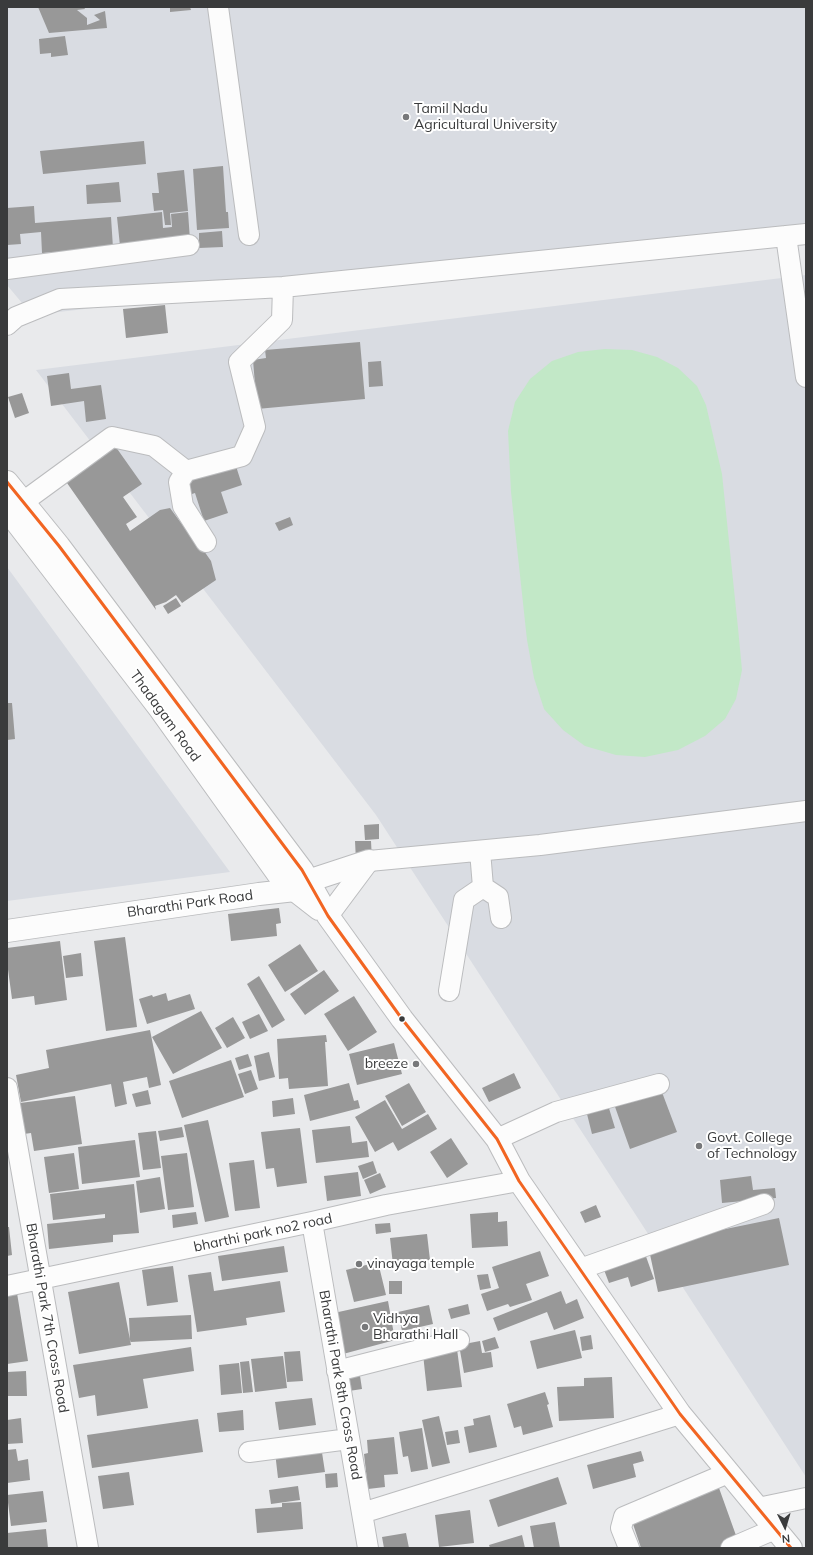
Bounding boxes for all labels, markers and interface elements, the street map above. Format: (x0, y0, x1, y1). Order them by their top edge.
place label: Tamil Nadu Agricultural University (414, 101, 557, 134)
marker: Tamil Nadu Agricultural University (401, 112, 411, 122)
street label: Thadagam Road (126, 667, 204, 765)
street label: Bharathi Park Road (126, 887, 254, 921)
unlabelled marker (397, 1014, 407, 1024)
place label: breeze (365, 1056, 408, 1072)
marker: breeze (411, 1059, 421, 1069)
place label: Govt. College of Technology (707, 1130, 797, 1162)
marker: Govt. College of Technology (694, 1141, 704, 1151)
street label: bharthi park no2 road (192, 1210, 334, 1256)
street label: Bharathi Park 7th Cross Road (22, 1222, 72, 1414)
place label: vinayaga temple (367, 1256, 475, 1272)
marker: vinayaga temple (354, 1259, 364, 1269)
street label: Bharathi Park 8th Cross Road (315, 1289, 365, 1481)
place label: Vidhya Bharathi Hall (373, 1311, 458, 1344)
marker: Vidhya Bharathi Hall (360, 1322, 370, 1332)
north arrow (765, 1507, 805, 1547)
text: N (781, 1532, 791, 1546)

